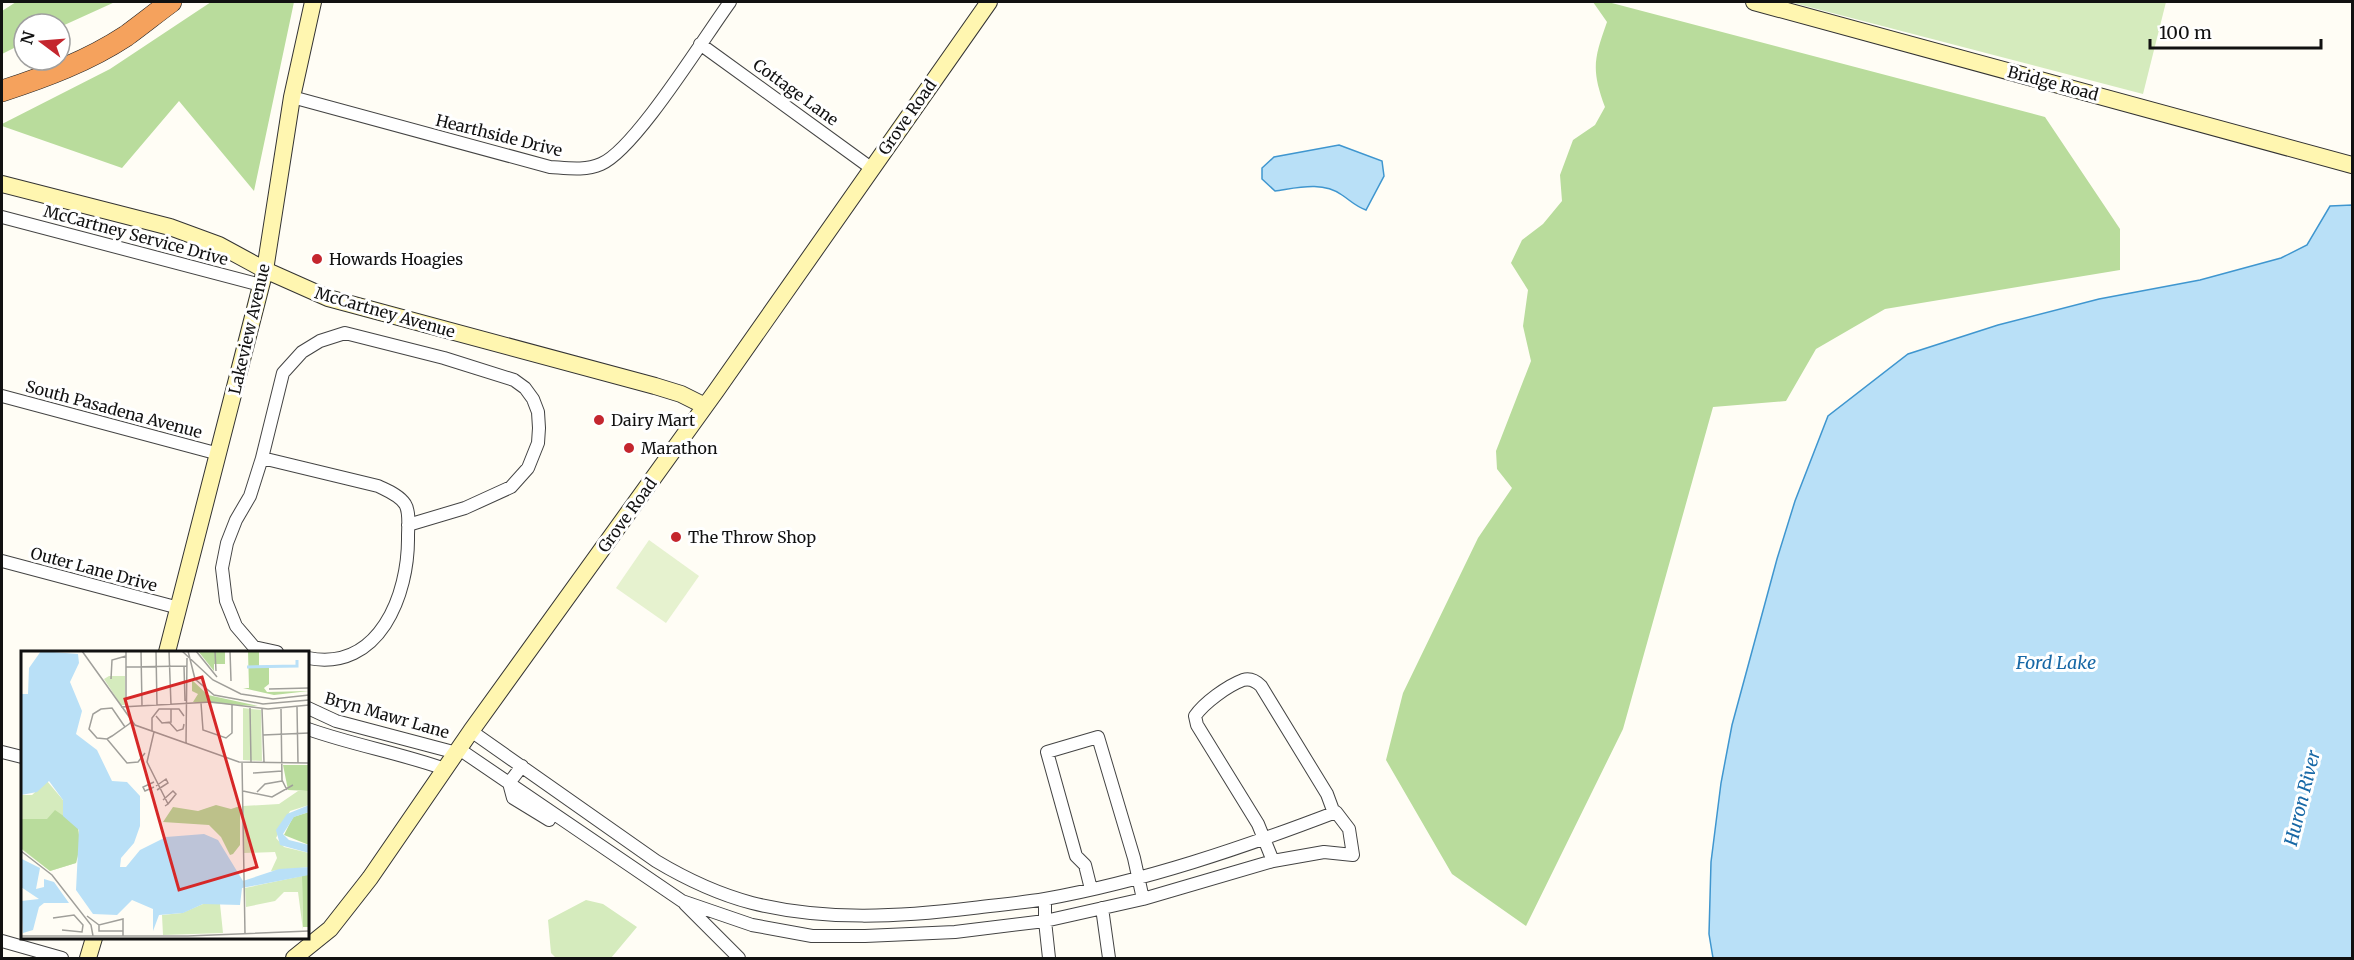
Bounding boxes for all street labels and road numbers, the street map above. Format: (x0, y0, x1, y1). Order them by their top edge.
street label: Cottage Lane (749, 54, 843, 130)
street label: Bridge Road (2005, 61, 2101, 105)
street label: Grove Road (874, 75, 940, 159)
street label: Hearthside Drive (434, 110, 564, 160)
street label: McCartney Service Drive (42, 201, 230, 269)
street label: Lakeview Avenue (224, 262, 274, 396)
street label: McCartney Avenue (313, 282, 457, 342)
street label: South Pasadena Avenue (23, 376, 205, 442)
street label: Grove Road (593, 474, 661, 556)
street label: Outer Lane Drive (29, 542, 159, 596)
street label: Bryn Mawr Lane (322, 688, 452, 742)

